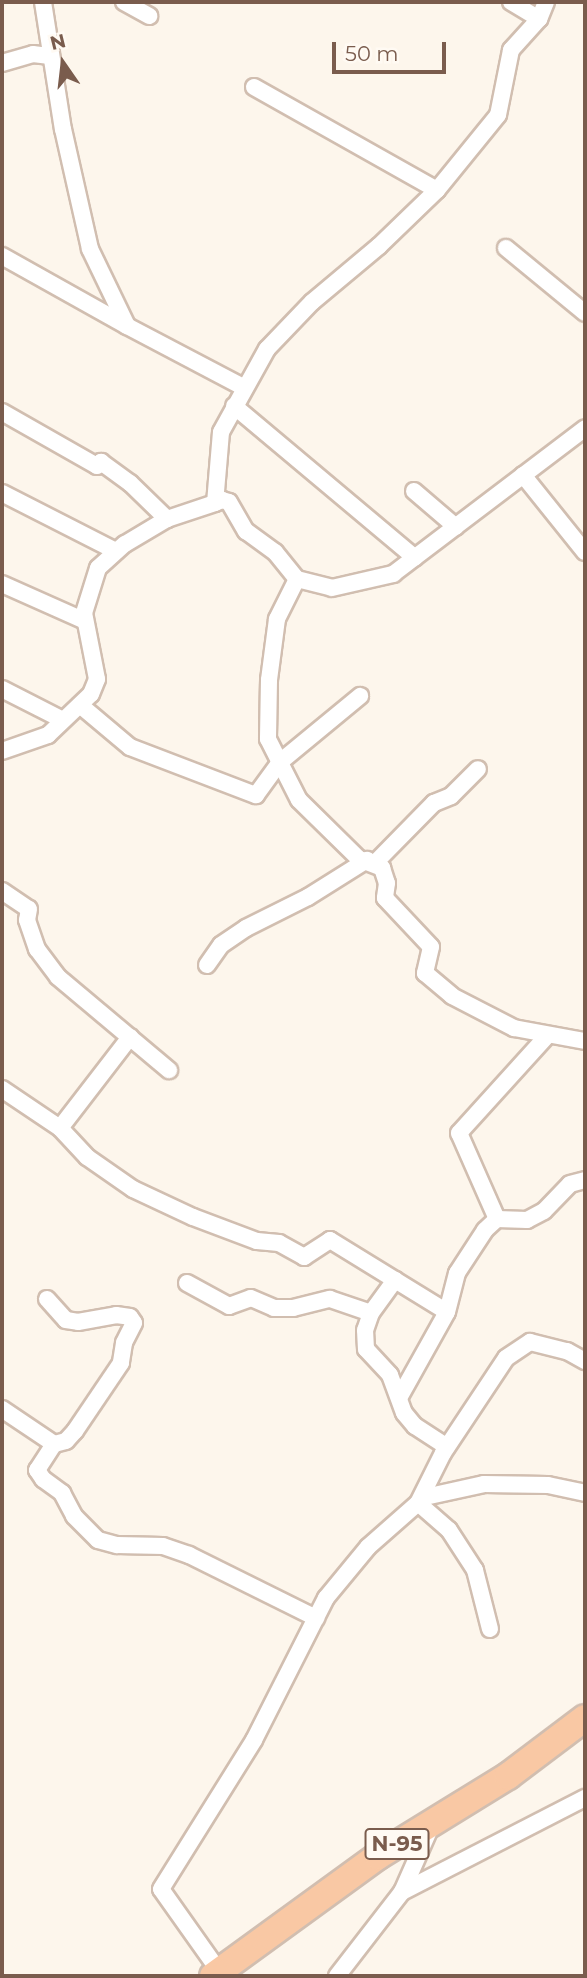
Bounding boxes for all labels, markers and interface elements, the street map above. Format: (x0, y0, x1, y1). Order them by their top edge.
north arrow (28, 28, 98, 98)
scale bar (335, 28, 449, 72)
text: N (48, 29, 68, 55)
text: 50 m (345, 41, 399, 66)
road number: N-95 (364, 1826, 430, 1862)

